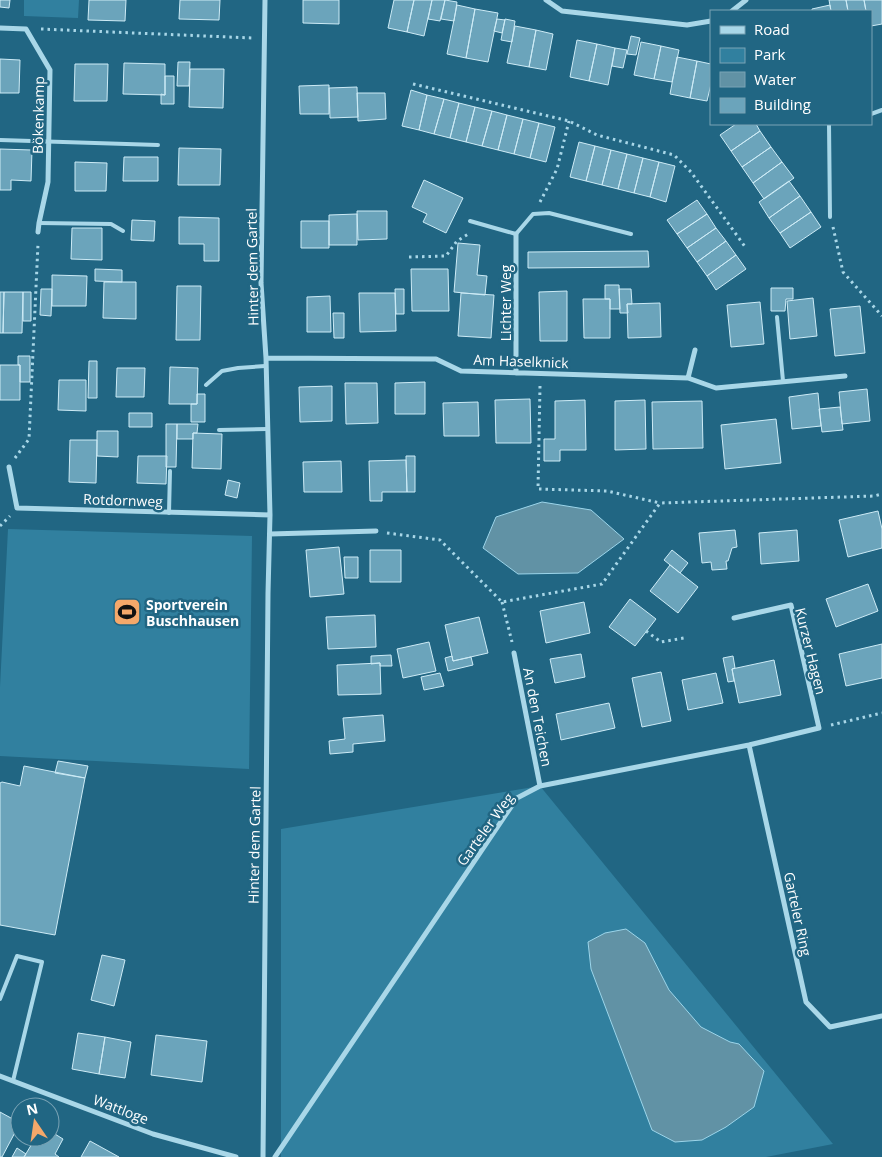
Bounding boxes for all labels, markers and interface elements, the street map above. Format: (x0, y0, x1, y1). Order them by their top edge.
legend (710, 10, 872, 125)
text: Road (754, 19, 790, 39)
text: Park (754, 44, 785, 64)
text: Water (754, 69, 796, 89)
street label: Bökenkamp (28, 76, 48, 154)
text: Building (754, 94, 811, 114)
street label: Hinter dem Gartel (241, 208, 263, 326)
street label: Lichter Weg (496, 264, 515, 341)
street label: Am Haselknick (473, 350, 570, 372)
street label: Rotdornweg (83, 489, 164, 511)
place label: Sportverein Buschhausen (146, 595, 239, 630)
sports icon: Sportverein Buschhausen (112, 597, 142, 627)
street label: Kurzer Hagen (791, 606, 831, 696)
street label: An den Teichen (519, 666, 557, 768)
street label: Hinter dem Gartel (243, 786, 265, 904)
street label: Garteler Weg (452, 788, 518, 869)
street label: Garteler Ring (780, 870, 816, 958)
street label: Wattloge (90, 1090, 152, 1128)
north arrow (10, 1097, 60, 1147)
text: N (24, 1098, 40, 1119)

